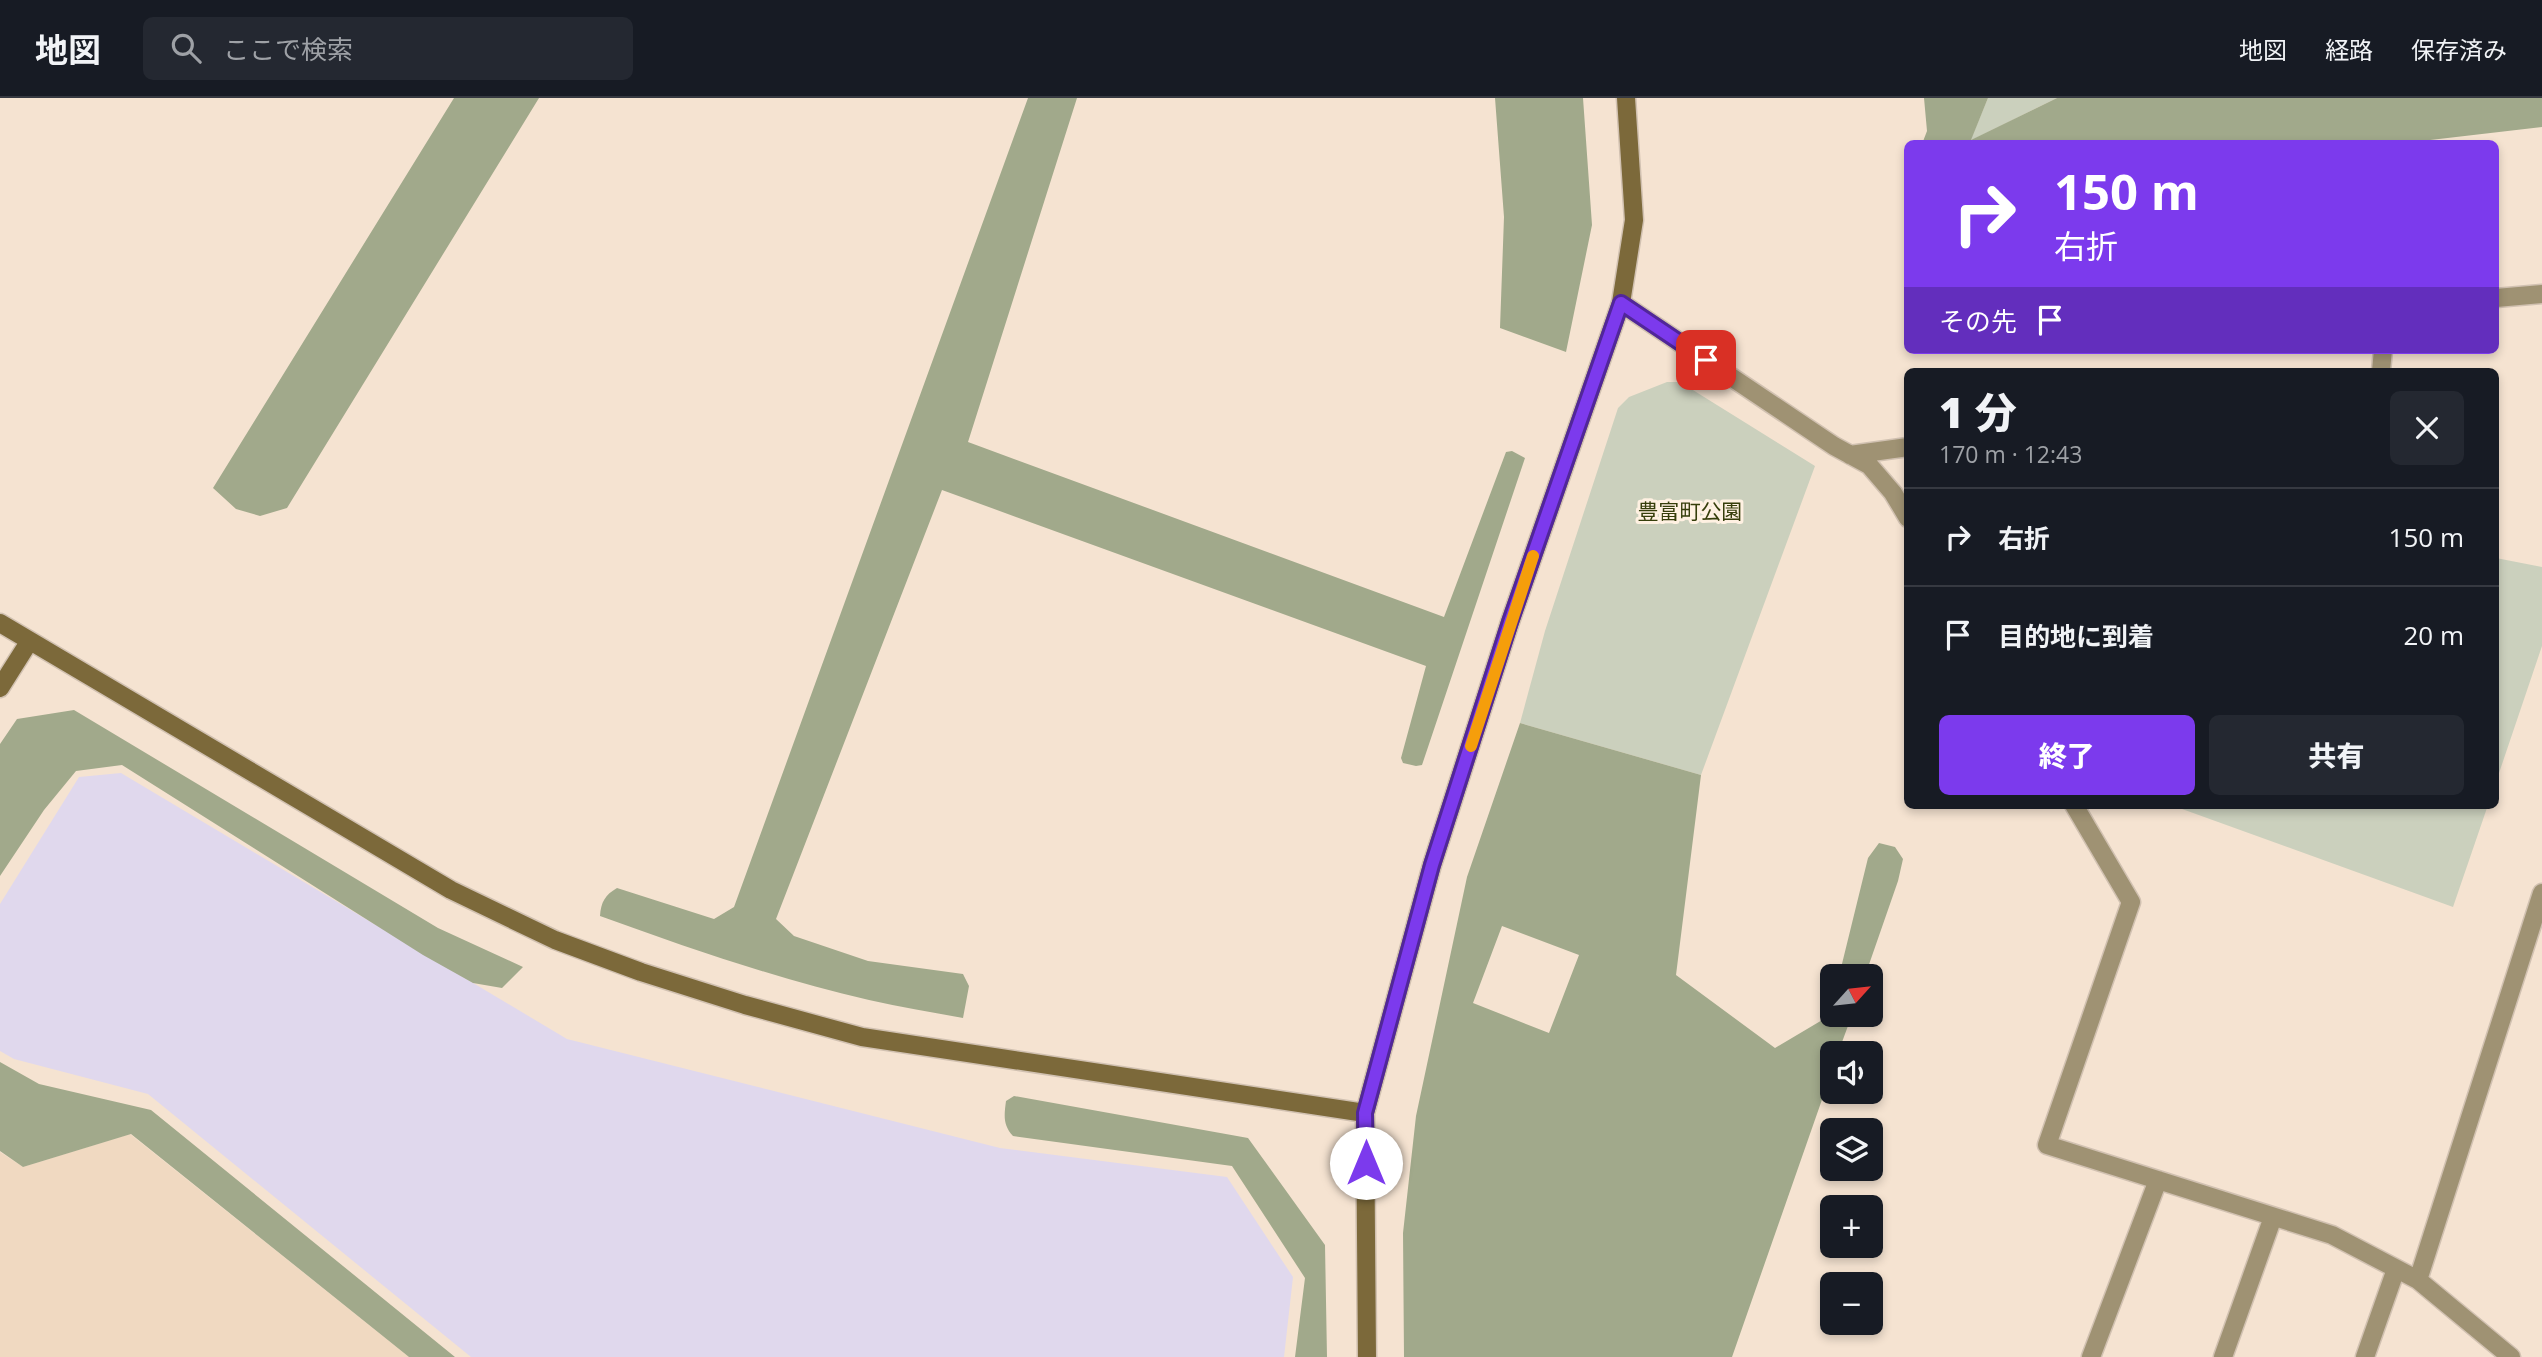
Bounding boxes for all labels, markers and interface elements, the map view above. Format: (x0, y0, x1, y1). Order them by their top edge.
search box (143, 17, 633, 80)
text: 地図 (35, 27, 101, 72)
icon: search (167, 29, 205, 67)
text: ここで検索 (223, 31, 353, 67)
text: 地図 (2239, 33, 2287, 66)
text: 経路 (2325, 33, 2373, 66)
text: 保存済み (2411, 33, 2507, 66)
text: 150 m (2054, 158, 2199, 224)
icon: right (1939, 168, 2030, 259)
text: 右折 (2054, 224, 2118, 267)
icon: arrive (2031, 301, 2069, 339)
text: その先 (1939, 303, 2017, 339)
pin (1676, 330, 1736, 390)
icon: arrive (1687, 341, 1725, 379)
text: 1 分 (1939, 383, 2017, 440)
button: close (2390, 391, 2464, 465)
text: 170 m · 12:43 (1939, 438, 2082, 470)
park label: 豊富町公園 (1638, 497, 1743, 525)
icon: right (1939, 518, 1977, 556)
text: 150 m (2389, 519, 2464, 555)
text: 右折 (1998, 520, 2050, 556)
icon: arrive (1939, 616, 1977, 654)
text: 20 m (2403, 617, 2464, 653)
text: 目的地に到着 (1998, 618, 2154, 654)
button: 終了 (1939, 715, 2195, 795)
button: 共有 (2209, 715, 2464, 795)
north arrow (1820, 964, 1883, 1027)
map controls (1820, 964, 1883, 1335)
button: sound (1820, 1041, 1883, 1104)
button: layers (1820, 1118, 1883, 1181)
position arrow (1329, 1126, 1403, 1200)
button: + (1820, 1195, 1883, 1258)
button: − (1820, 1272, 1883, 1335)

